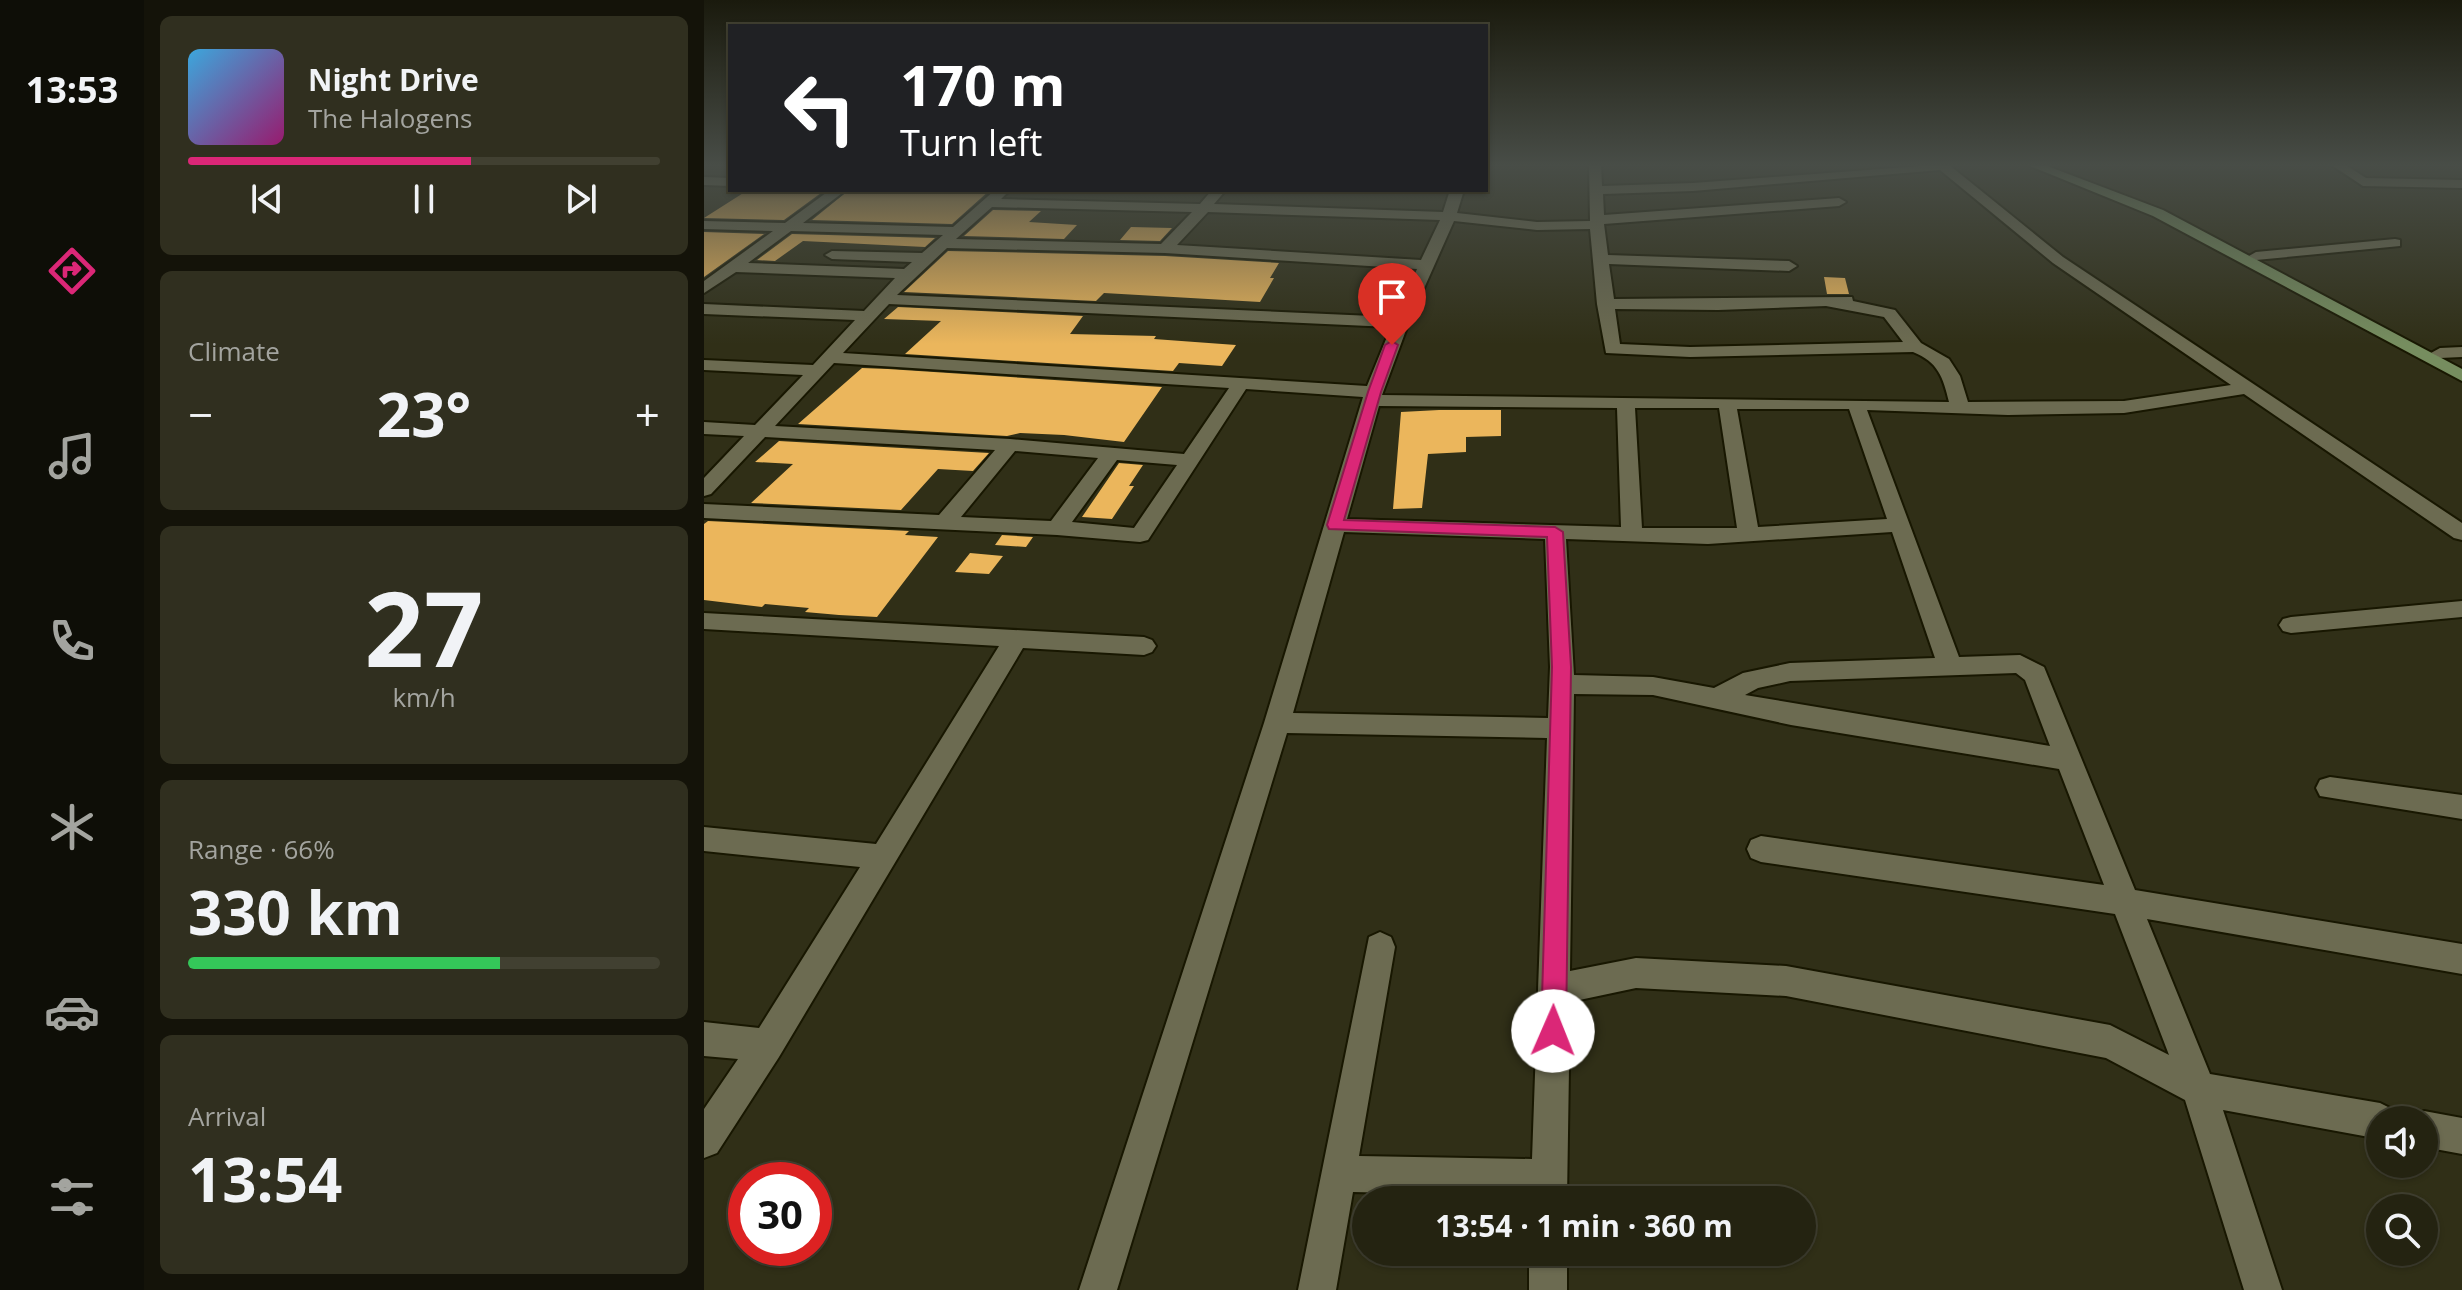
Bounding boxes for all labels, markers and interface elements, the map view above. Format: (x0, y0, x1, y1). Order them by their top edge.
text: 170 m (900, 46, 1066, 122)
icon: left (768, 56, 872, 160)
text: Night Drive (308, 59, 479, 100)
text: 13:53 (26, 65, 118, 114)
text: The Halogens (308, 100, 473, 136)
text: Turn left (900, 118, 1042, 167)
icon: previous (245, 177, 289, 221)
icon: pause (402, 177, 446, 221)
icon: next (559, 177, 603, 221)
icon: directions (44, 243, 100, 299)
pin (1358, 263, 1426, 345)
icon: arrive (1370, 275, 1414, 319)
text: Climate (188, 333, 280, 369)
text: 23° (377, 373, 471, 455)
text: − (188, 384, 213, 444)
text: + (635, 384, 660, 444)
icon: music (44, 428, 100, 484)
text: 27 (365, 556, 483, 697)
icon: phone (44, 613, 100, 669)
text: km/h (392, 679, 456, 715)
icon: climate (44, 799, 100, 855)
text: Range · 66% (188, 831, 335, 867)
text: 330 km (188, 871, 403, 953)
icon: car (44, 984, 100, 1040)
position arrow (1511, 989, 1595, 1073)
text: Arrival (188, 1098, 266, 1134)
map controls (2366, 1106, 2438, 1266)
button: sound (2366, 1106, 2438, 1178)
text: 13:54 (188, 1138, 342, 1220)
speed limit sign: 30 (728, 1162, 832, 1266)
icon: filters (44, 1169, 100, 1225)
button: search (2366, 1194, 2438, 1266)
text: 13:54 · 1 min · 360 m (1435, 1205, 1733, 1246)

